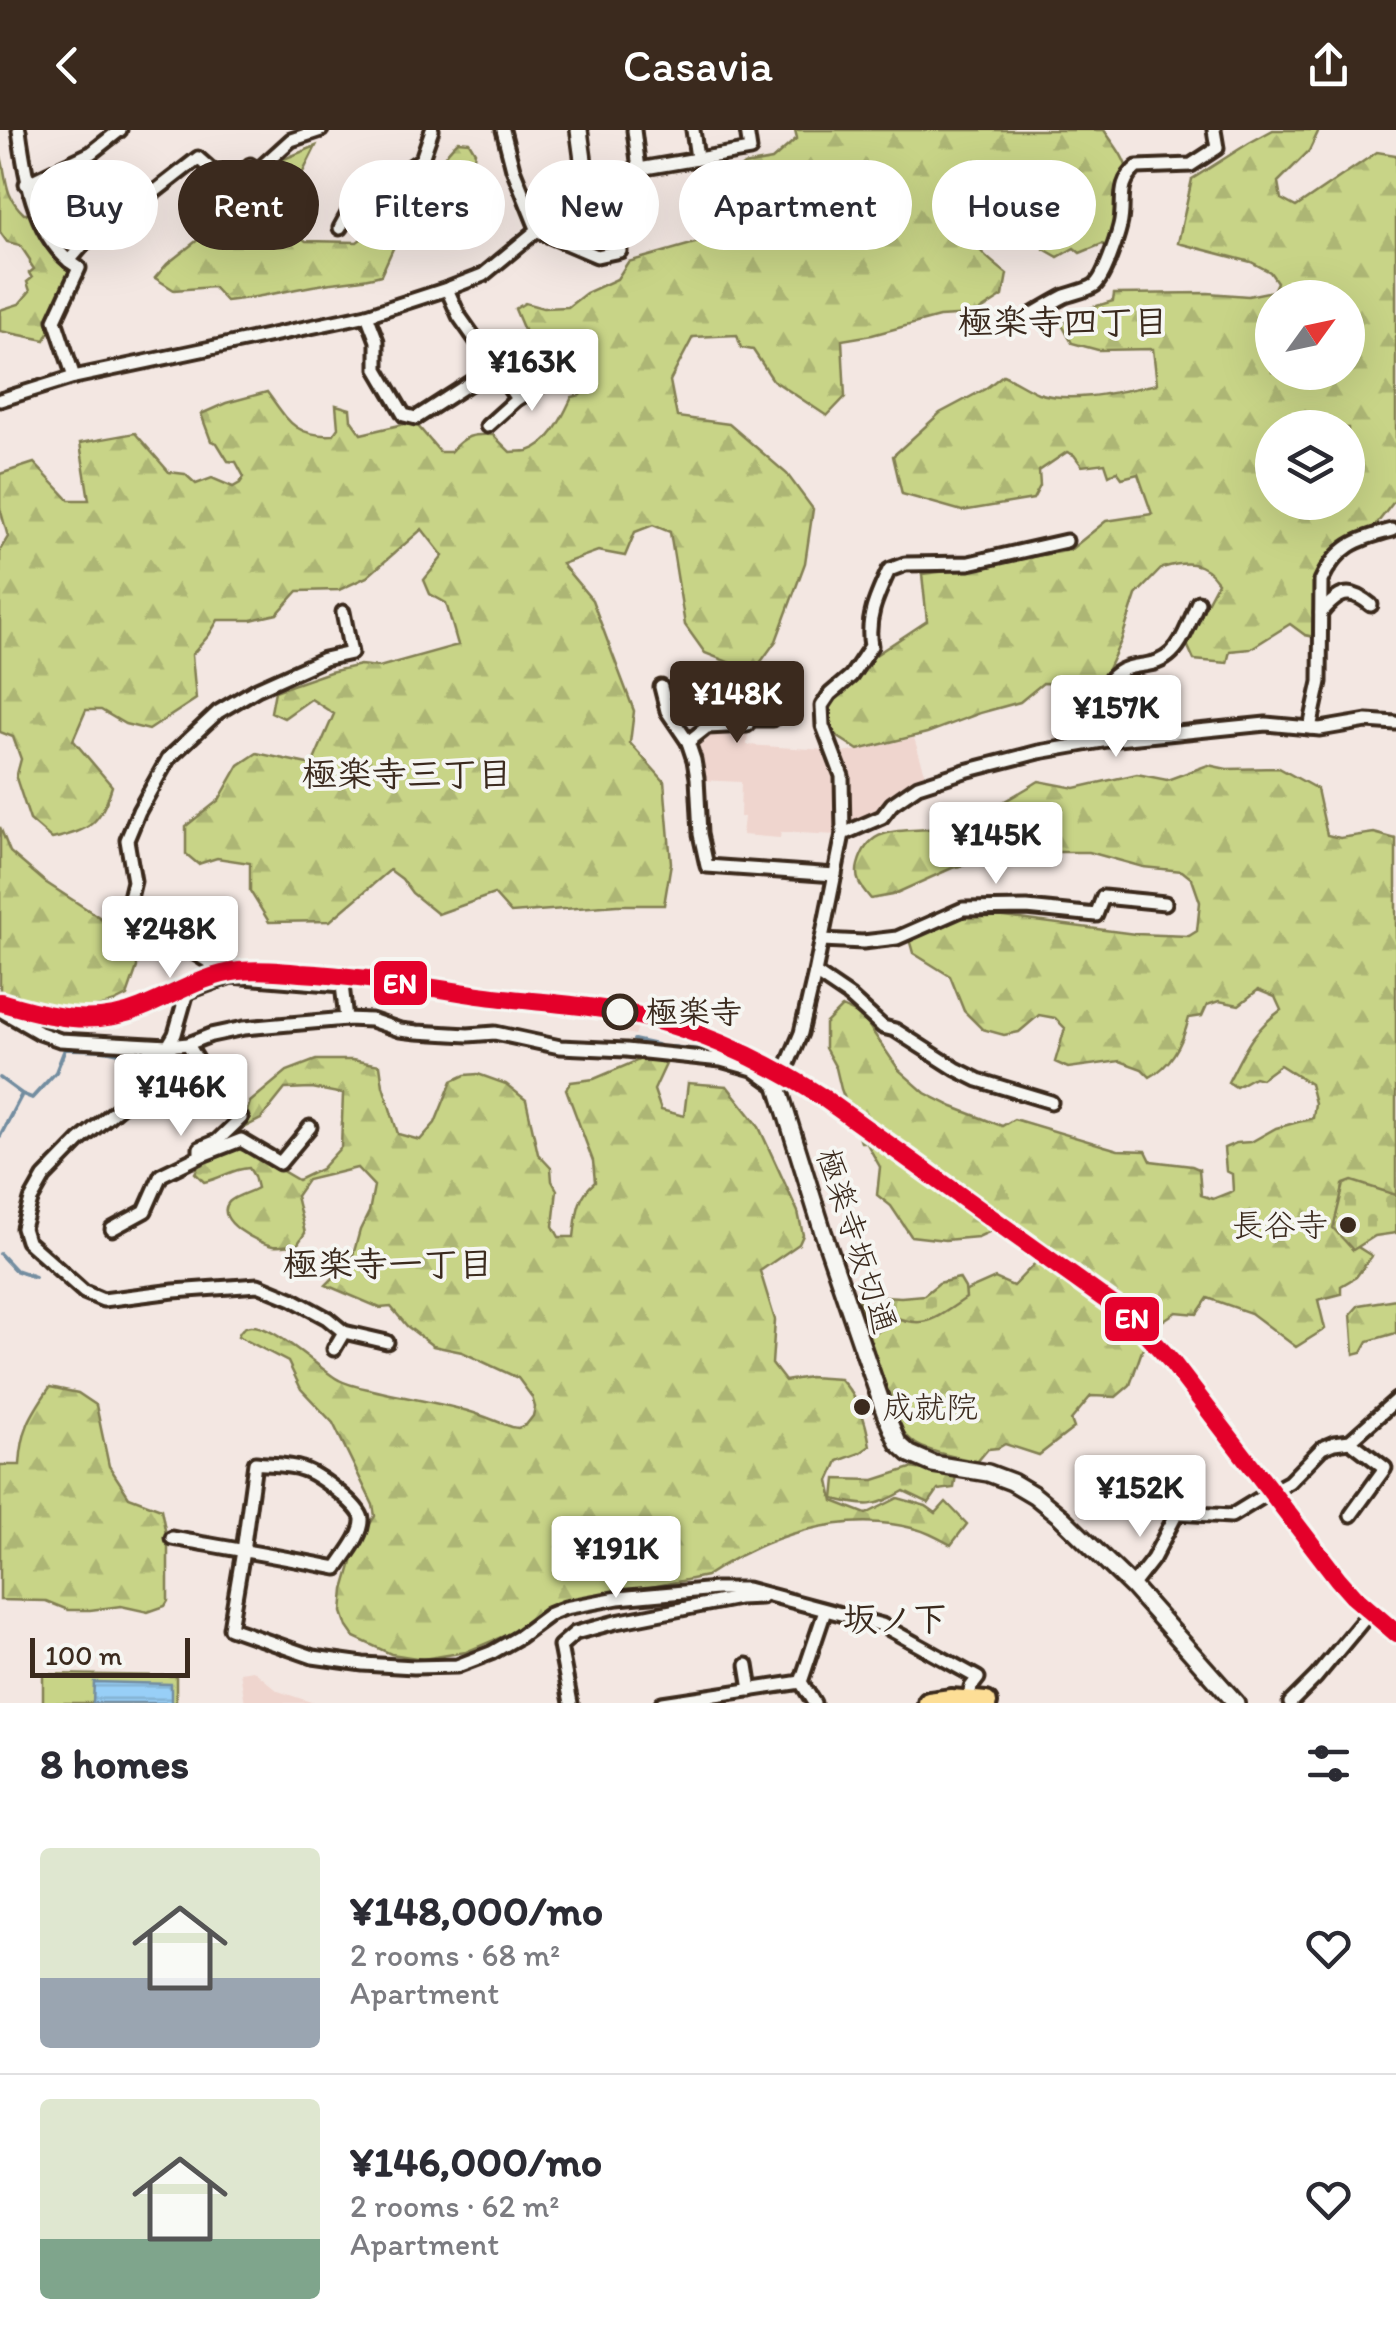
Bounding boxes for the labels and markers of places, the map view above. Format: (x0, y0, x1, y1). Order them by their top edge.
pin: ¥163K (462, 329, 602, 414)
pin: ¥148K (667, 661, 807, 746)
pin: ¥157K (1046, 675, 1186, 760)
pin: ¥145K (926, 802, 1066, 887)
pin: ¥248K (100, 896, 240, 981)
place label: 極楽寺 (646, 993, 742, 1031)
marker: 極楽寺 (603, 995, 637, 1029)
pin: ¥146K (111, 1054, 251, 1139)
place label: 長谷寺 (1232, 1206, 1328, 1244)
marker: 長谷寺 (1337, 1214, 1359, 1236)
place label: 成就院 (882, 1388, 978, 1426)
marker: 成就院 (851, 1396, 873, 1418)
pin: ¥152K (1070, 1455, 1210, 1540)
pin: ¥191K (546, 1516, 686, 1601)

